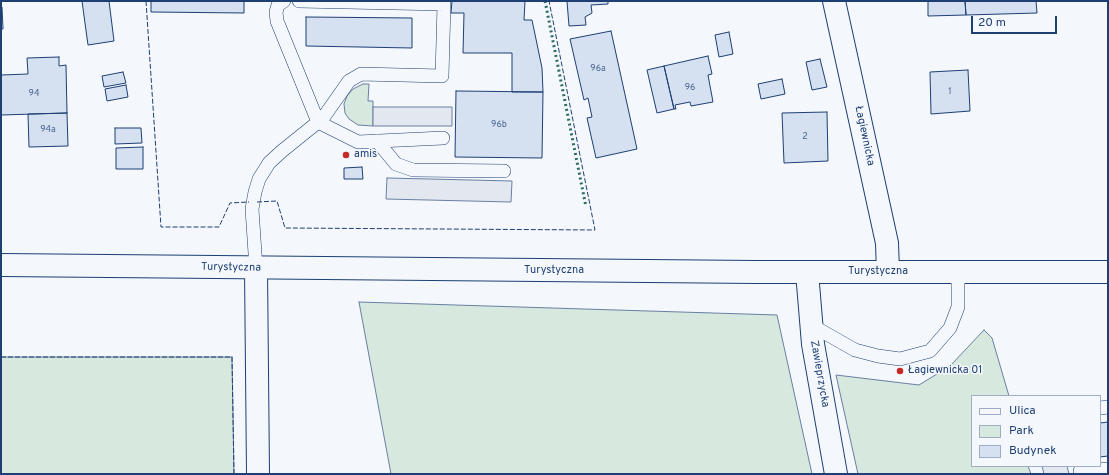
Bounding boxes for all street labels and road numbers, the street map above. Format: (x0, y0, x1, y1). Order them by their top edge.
street label: Łagiewnicka (851, 105, 877, 167)
street label: Turystyczna (201, 261, 261, 275)
street label: Turystyczna (524, 264, 584, 278)
street label: Turystyczna (848, 265, 908, 279)
street label: Zawieprzycka (807, 339, 831, 409)

